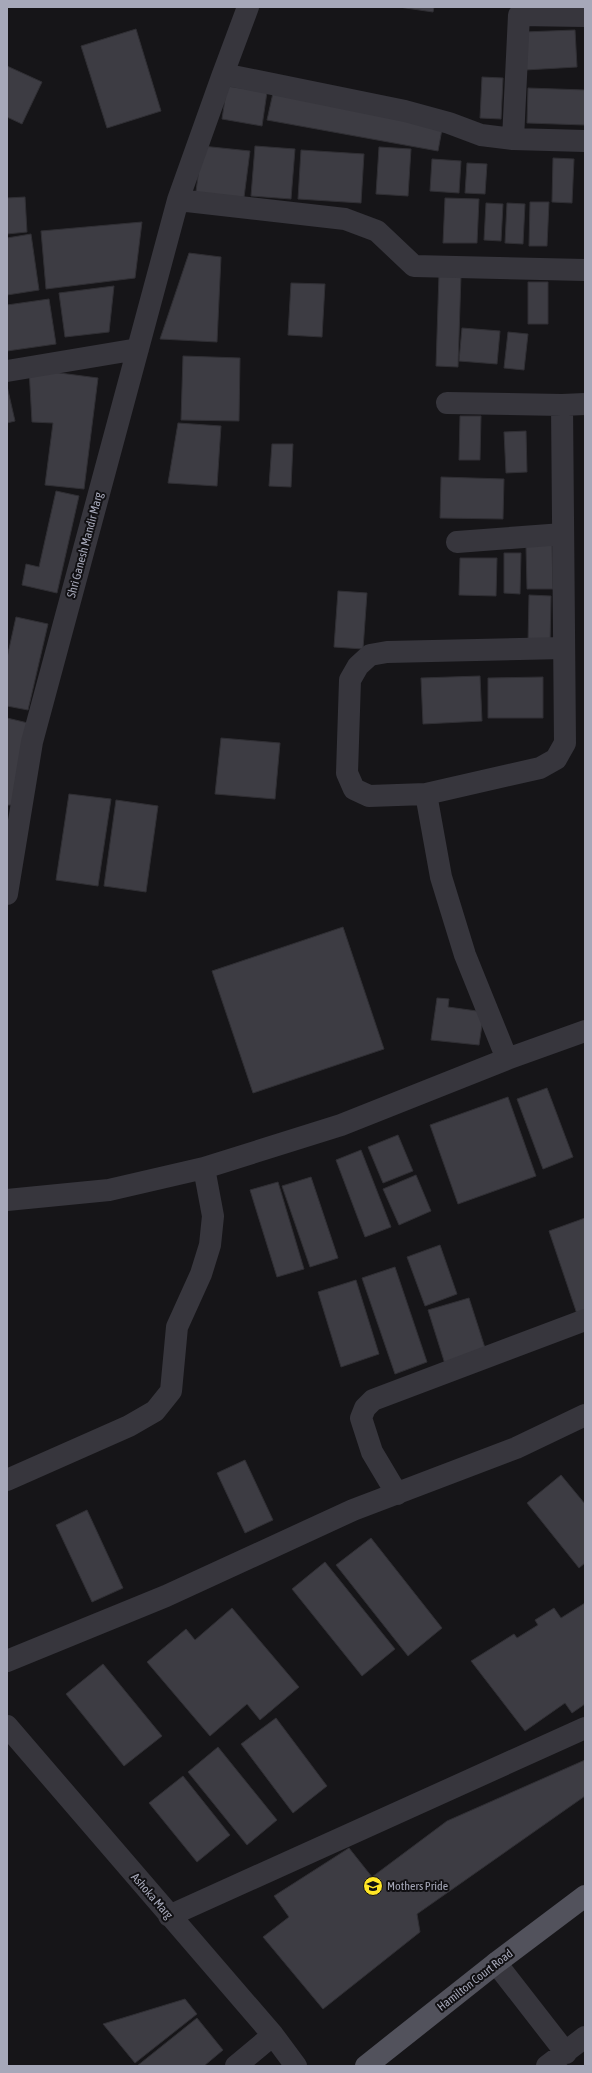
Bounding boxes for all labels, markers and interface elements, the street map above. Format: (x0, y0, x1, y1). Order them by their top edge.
street label: Shri Ganesh Mandir Marg (64, 490, 106, 599)
street label: Ashoka Marg (128, 1870, 176, 1922)
school or university icon: Mothers Pride (362, 1875, 384, 1897)
place label: Mothers Pride (387, 1879, 448, 1893)
street label: Hamilton Court Road (435, 1946, 515, 2014)

